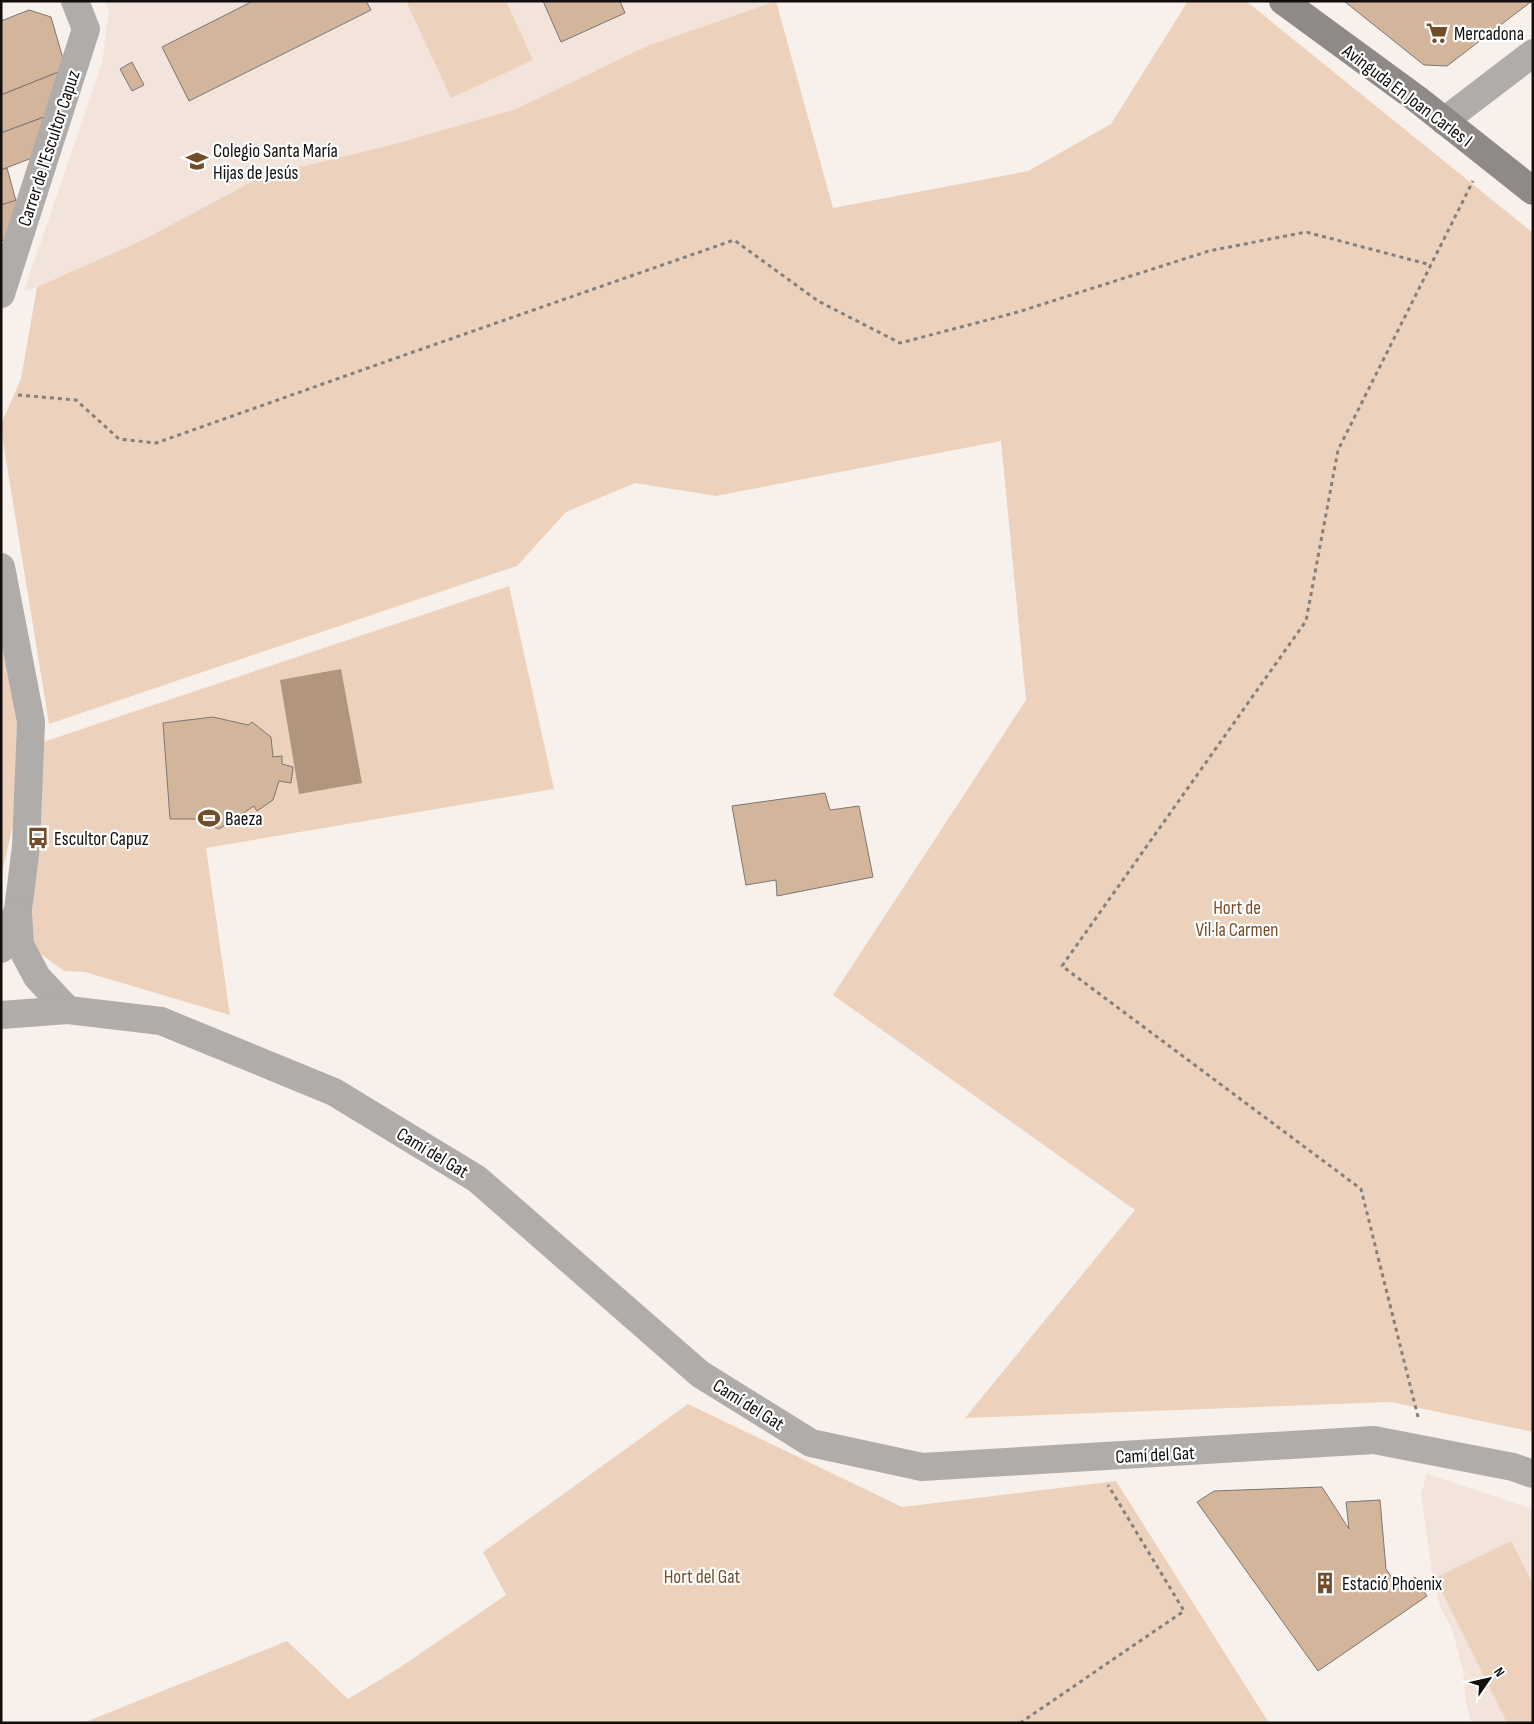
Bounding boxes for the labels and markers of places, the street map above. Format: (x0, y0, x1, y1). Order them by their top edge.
supermarket icon: Mercadona (1424, 20, 1450, 46)
place label: Mercadona (1454, 23, 1524, 46)
place label: Colegio Santa María Hijas de Jesús (213, 140, 338, 185)
school or university icon: Colegio Santa María Hijas de Jesús (184, 148, 210, 174)
sports icon: Baeza (196, 805, 222, 831)
place label: Baeza (225, 808, 263, 831)
bus stop icon: Escultor Capuz (25, 825, 51, 851)
place label: Escultor Capuz (54, 828, 149, 851)
building icon: Estació Phoenix (1312, 1570, 1338, 1596)
place label: Estació Phoenix (1342, 1573, 1442, 1596)

